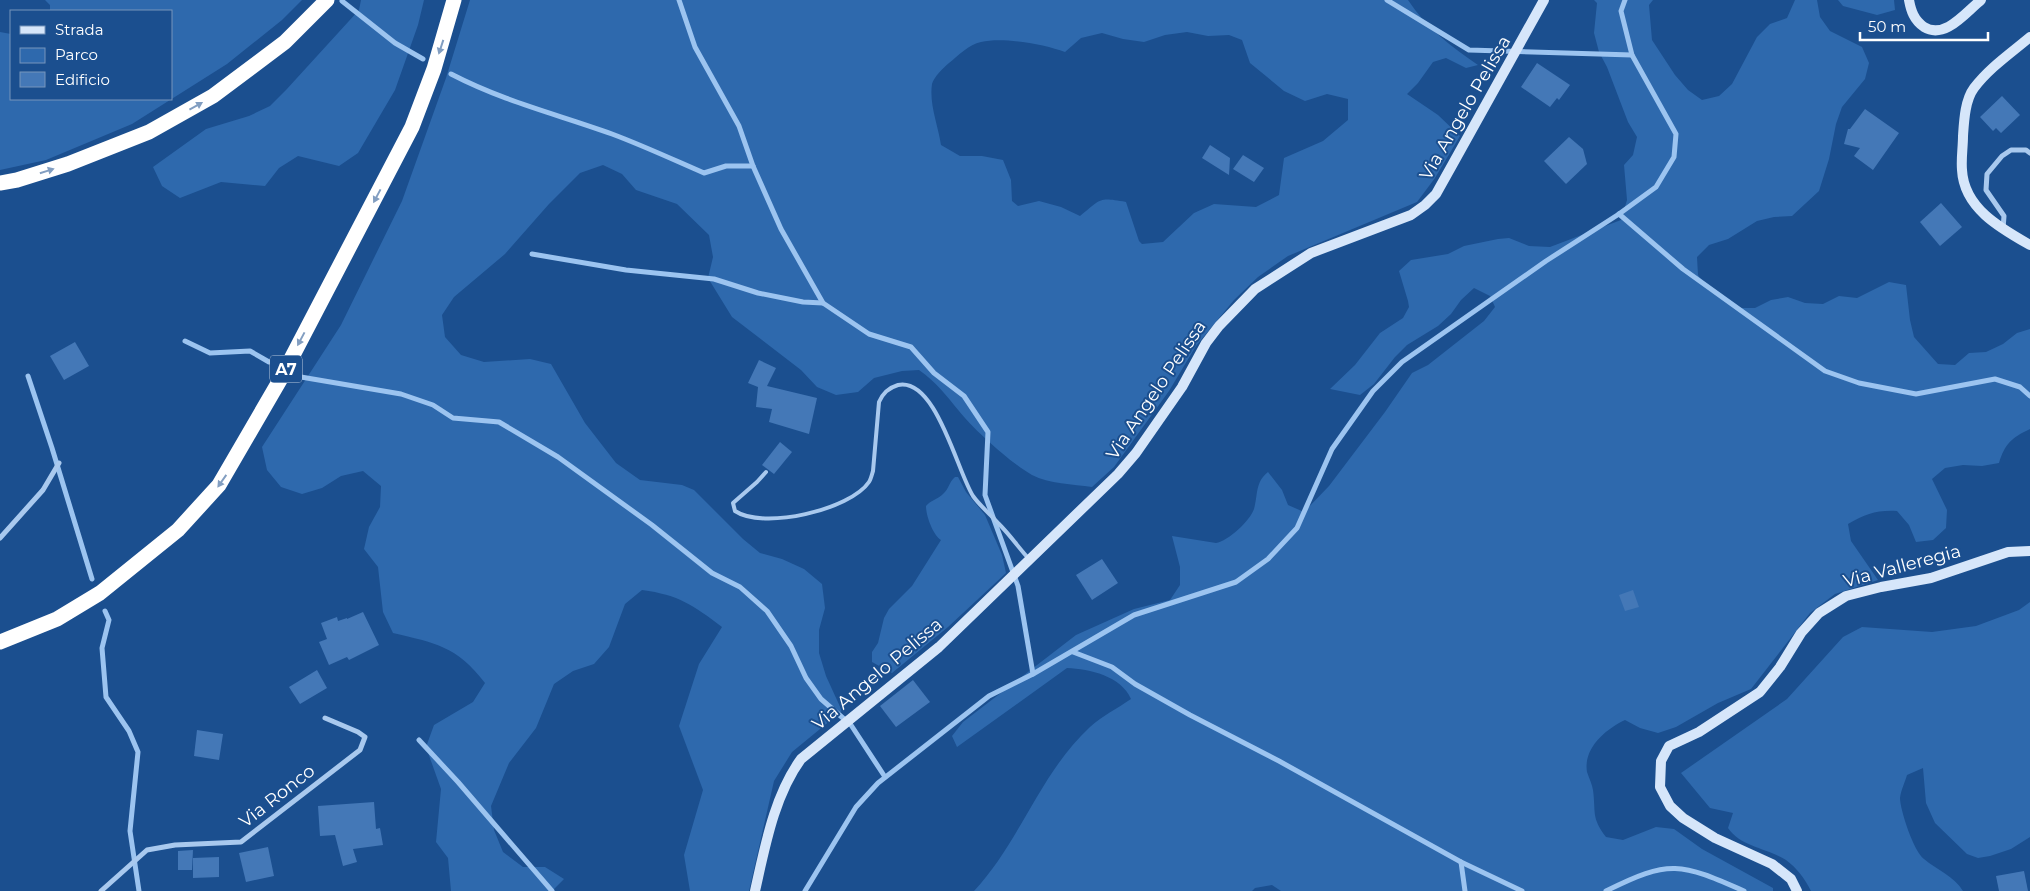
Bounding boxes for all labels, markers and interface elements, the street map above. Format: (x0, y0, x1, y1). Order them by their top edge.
legend (10, 10, 172, 100)
scale bar (1860, 10, 1988, 42)
text: 50 m (1868, 17, 1906, 36)
text: Strada (55, 20, 104, 39)
street label: Via Angelo Pelissa (1415, 32, 1515, 184)
one-way arrow (437, 40, 445, 55)
text: Parco (55, 45, 98, 64)
text: Edificio (55, 70, 110, 89)
one-way arrow (188, 102, 203, 110)
one-way arrow (40, 166, 55, 174)
one-way arrow (373, 189, 381, 203)
street label: Via Angelo Pelissa (1101, 316, 1211, 464)
one-way arrow (297, 332, 305, 347)
road number: A7 (270, 356, 302, 382)
one-way arrow (216, 474, 227, 487)
street label: Via Valleregia (1841, 540, 1963, 592)
street label: Via Angelo Pelissa (808, 613, 946, 735)
street label: Via Ronco (235, 760, 319, 832)

